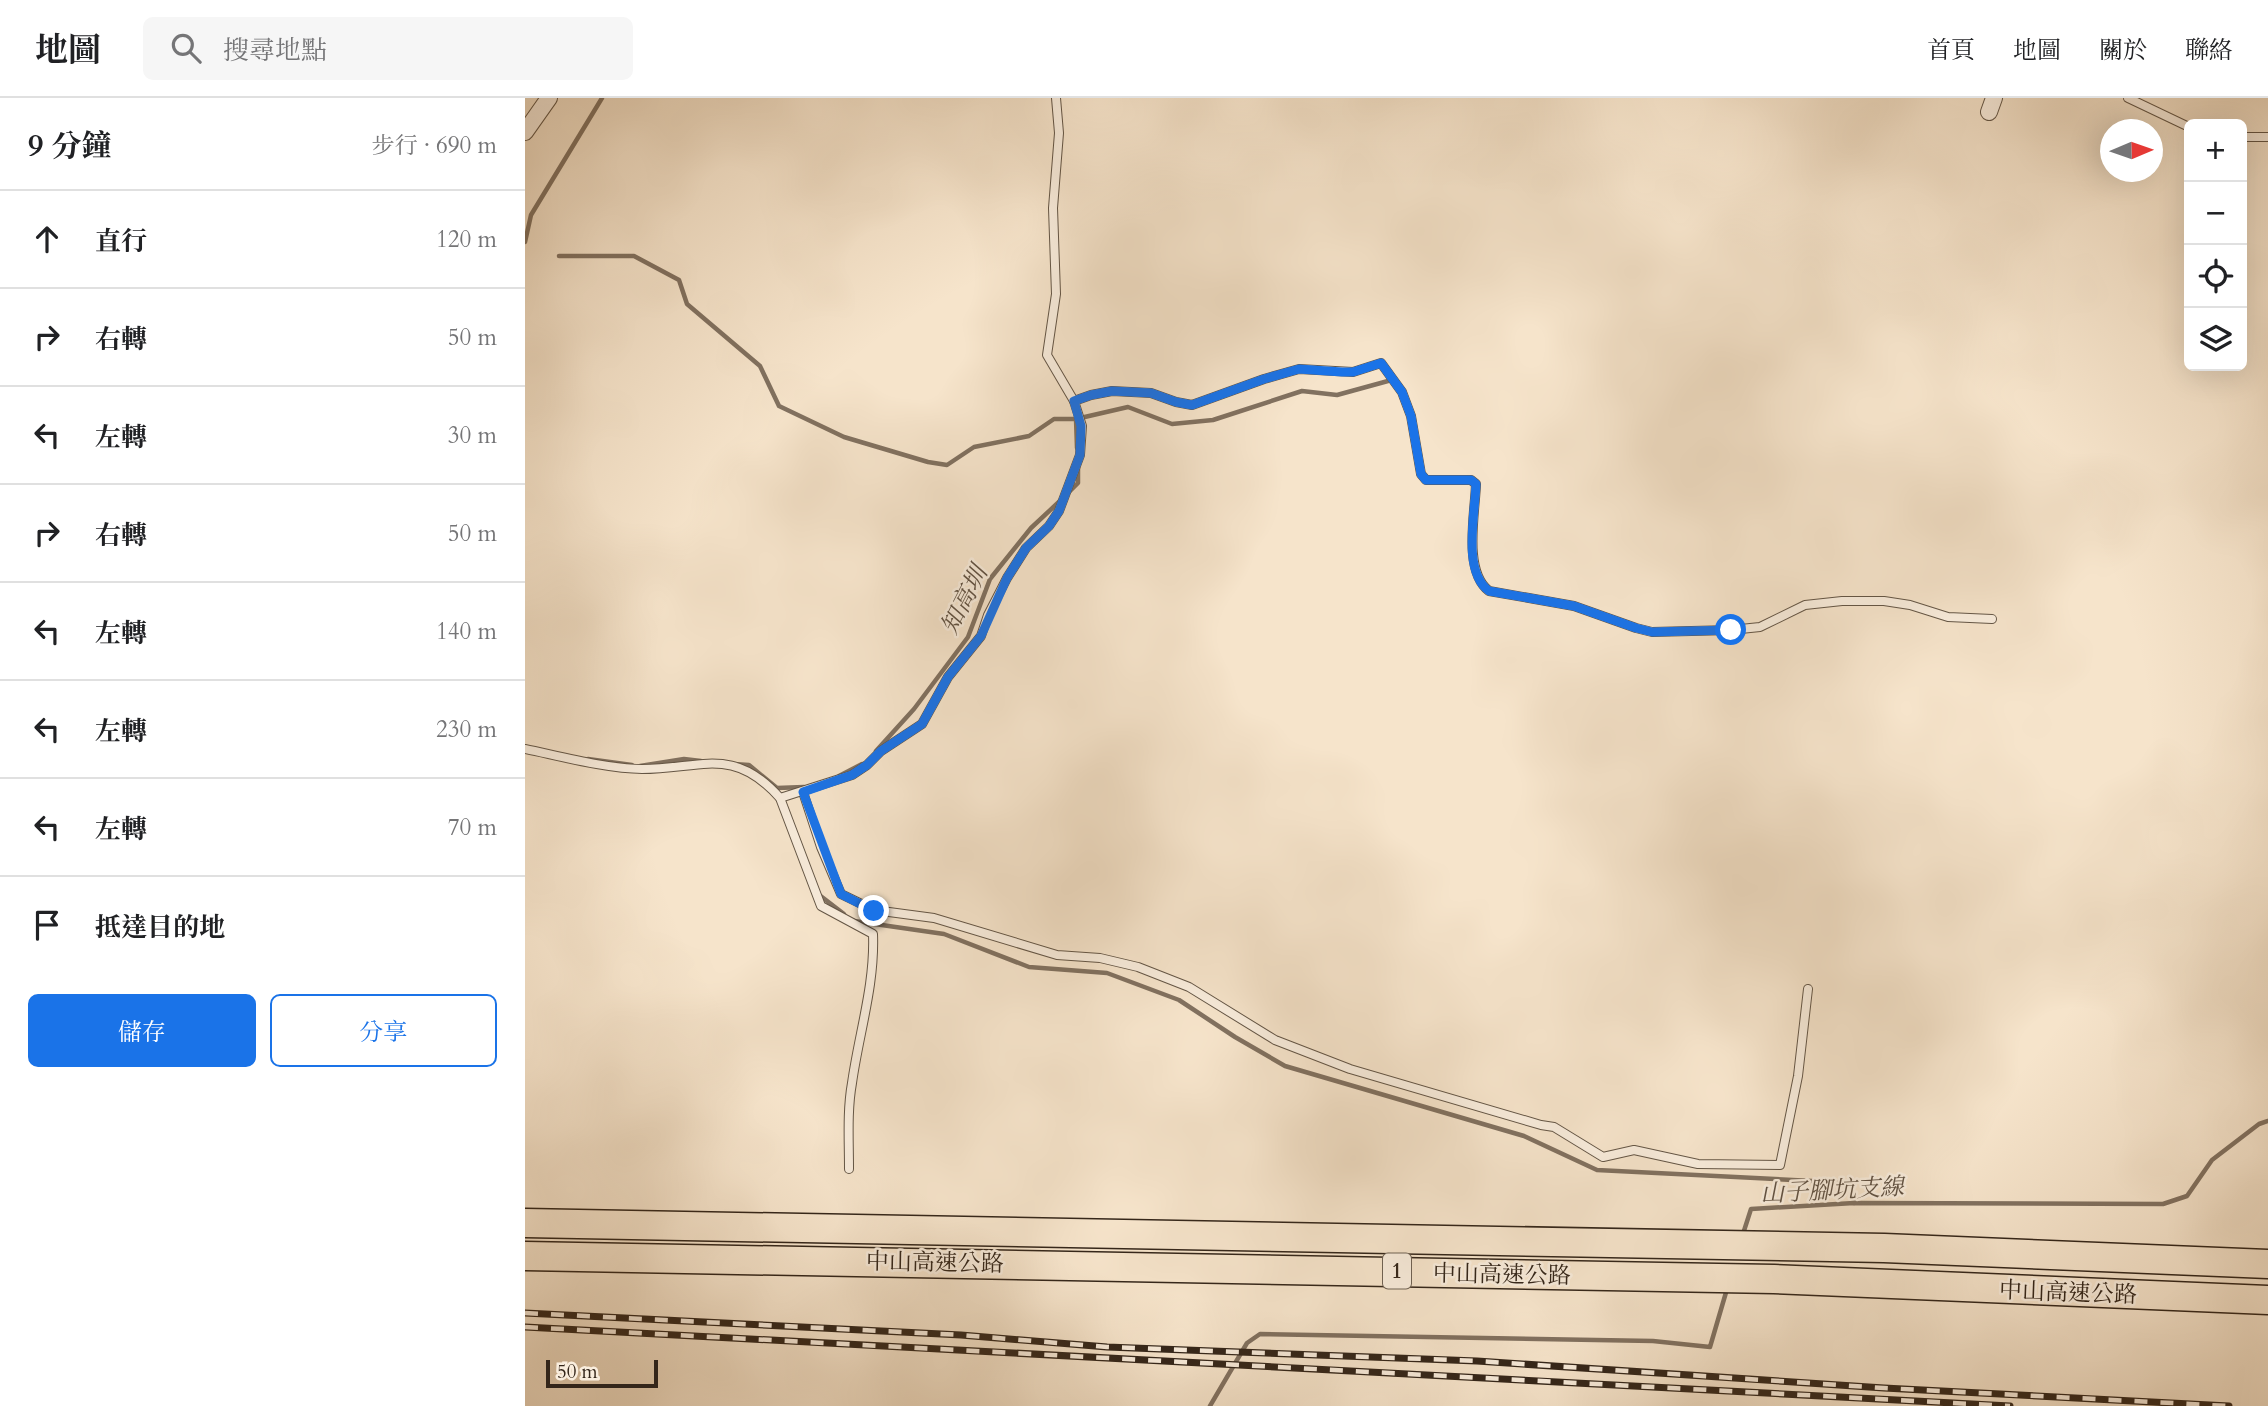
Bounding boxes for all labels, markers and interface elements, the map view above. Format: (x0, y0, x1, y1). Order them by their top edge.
search box (143, 17, 633, 80)
text: 地圖 (35, 28, 101, 73)
icon: search (167, 29, 205, 67)
text: 搜尋地點 (223, 33, 327, 68)
text: 首頁 (1927, 34, 1975, 67)
text: 地圖 (2013, 34, 2061, 67)
text: 關於 (2099, 34, 2147, 67)
text: 聯絡 (2185, 34, 2233, 67)
north arrow (2100, 119, 2163, 182)
map controls (2184, 119, 2247, 371)
button: + (2184, 119, 2247, 182)
text: 9 分鐘 (28, 126, 111, 167)
text: 步行 · 690 m (372, 130, 497, 161)
button: − (2184, 182, 2247, 245)
icon: ahead (28, 220, 66, 258)
text: 直行 (95, 224, 147, 259)
text: 120 m (436, 224, 497, 255)
button: locate (2184, 245, 2247, 308)
button: layers (2184, 308, 2247, 371)
icon: right (28, 318, 66, 356)
text: 右轉 (95, 322, 147, 357)
text: 50 m (448, 322, 497, 353)
icon: left (28, 416, 66, 454)
text: 左轉 (95, 420, 147, 455)
text: 30 m (448, 420, 497, 451)
icon: right (28, 514, 66, 552)
text: 右轉 (95, 518, 147, 553)
text: 50 m (448, 518, 497, 549)
water label: 知高圳 (933, 557, 997, 640)
icon: left (28, 612, 66, 650)
route start (1715, 614, 1746, 645)
text: 左轉 (95, 616, 147, 651)
text: 140 m (436, 616, 497, 647)
icon: left (28, 710, 66, 748)
text: 左轉 (95, 714, 147, 749)
text: 230 m (436, 714, 497, 745)
icon: left (28, 808, 66, 846)
text: 左轉 (95, 812, 147, 847)
text: 70 m (448, 812, 497, 843)
route end (858, 895, 889, 926)
icon: arrive (28, 906, 66, 944)
text: 抵達目的地 (95, 910, 225, 945)
button: 儲存 (28, 994, 256, 1067)
button: 分享 (270, 994, 497, 1067)
water label: 山子腳坑支線 (1759, 1170, 1908, 1211)
street label: 中山高速公路 (866, 1246, 1004, 1279)
road number: 1 (1383, 1254, 1411, 1288)
street label: 中山高速公路 (1433, 1258, 1571, 1291)
street label: 中山高速公路 (1998, 1275, 2137, 1310)
scale bar (546, 1357, 658, 1389)
text: 50 m (557, 1359, 598, 1385)

